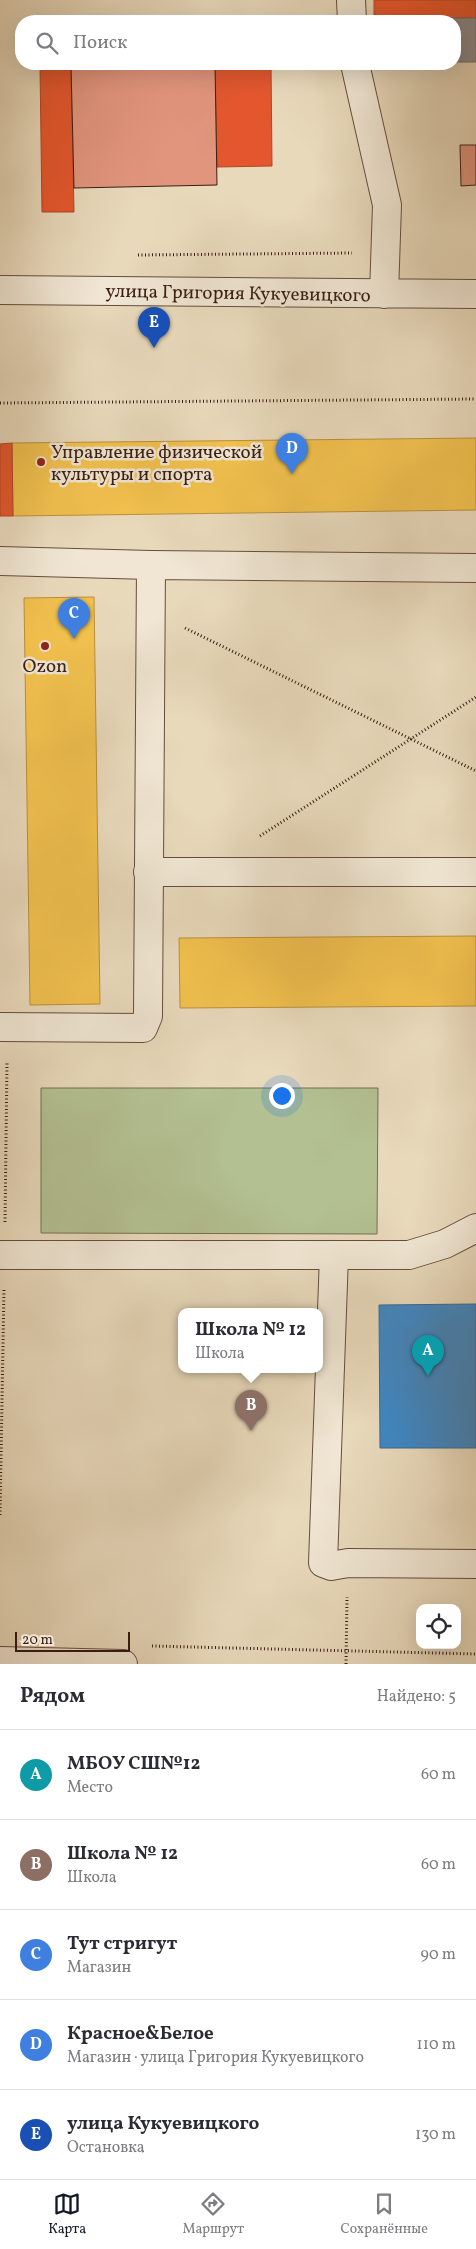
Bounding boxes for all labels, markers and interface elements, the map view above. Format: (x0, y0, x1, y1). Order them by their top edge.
search box (15, 15, 461, 70)
icon: search (33, 29, 61, 57)
text: Поиск (73, 30, 127, 56)
street label: улица Григория Кукуевицкого (105, 279, 371, 309)
pin: E (138, 307, 170, 348)
pin: D (276, 433, 308, 474)
place label: Управление физической культуры и спорта (51, 440, 262, 488)
marker: Управление физической культуры и спорта (35, 456, 47, 468)
pin: C (58, 598, 90, 639)
marker: Ozon (39, 640, 51, 652)
place label: Ozon (23, 654, 67, 680)
your location (269, 1083, 295, 1109)
popup (178, 1308, 323, 1373)
text: Школа № 12 (195, 1317, 306, 1343)
pin: A (412, 1335, 444, 1376)
text: Школа (195, 1343, 245, 1365)
pin: B (235, 1390, 267, 1431)
map controls (416, 1604, 461, 1649)
button: locate (416, 1604, 461, 1649)
scale bar (15, 1629, 130, 1652)
text: 20 m (22, 1631, 53, 1650)
text: Рядом (20, 1682, 85, 1711)
text: Найдено: 5 (377, 1686, 456, 1708)
text: МБОУ СШ№12 (67, 1751, 200, 1777)
text: A (30, 1764, 42, 1786)
text: 60 m (421, 1764, 456, 1786)
text: Место (67, 1777, 113, 1799)
text: Школа № 12 (67, 1841, 178, 1867)
text: B (31, 1854, 41, 1876)
text: 60 m (421, 1854, 456, 1876)
text: Школа (67, 1867, 117, 1889)
text: Тут стригут (67, 1931, 177, 1957)
text: C (31, 1944, 41, 1966)
text: 90 m (420, 1944, 456, 1966)
text: Магазин (67, 1957, 131, 1979)
text: Красное&Белое (67, 2021, 214, 2047)
text: D (30, 2034, 42, 2056)
text: 110 m (417, 2034, 456, 2056)
text: Магазин · улица Григория Кукуевицкого (67, 2047, 364, 2069)
text: улица Кукуевицкого (67, 2111, 259, 2137)
text: E (31, 2124, 41, 2146)
text: 130 m (415, 2124, 456, 2146)
text: Остановка (67, 2137, 145, 2159)
tab: Карта (48, 2190, 86, 2239)
tab: Маршрут (182, 2190, 244, 2239)
tab: Сохранённые (340, 2190, 428, 2239)

